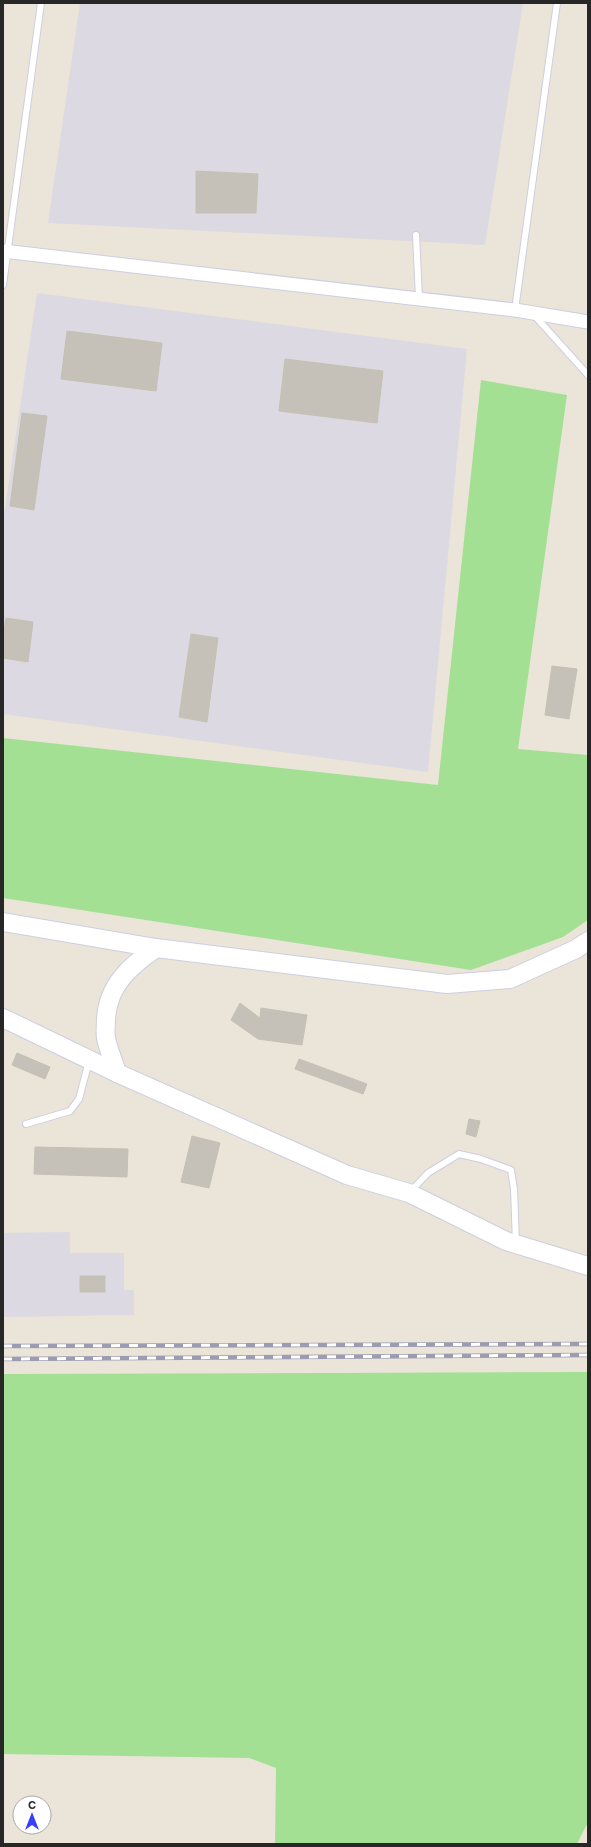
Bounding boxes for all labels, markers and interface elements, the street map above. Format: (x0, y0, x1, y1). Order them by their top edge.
north arrow (12, 1795, 52, 1835)
text: С (28, 1798, 36, 1812)

